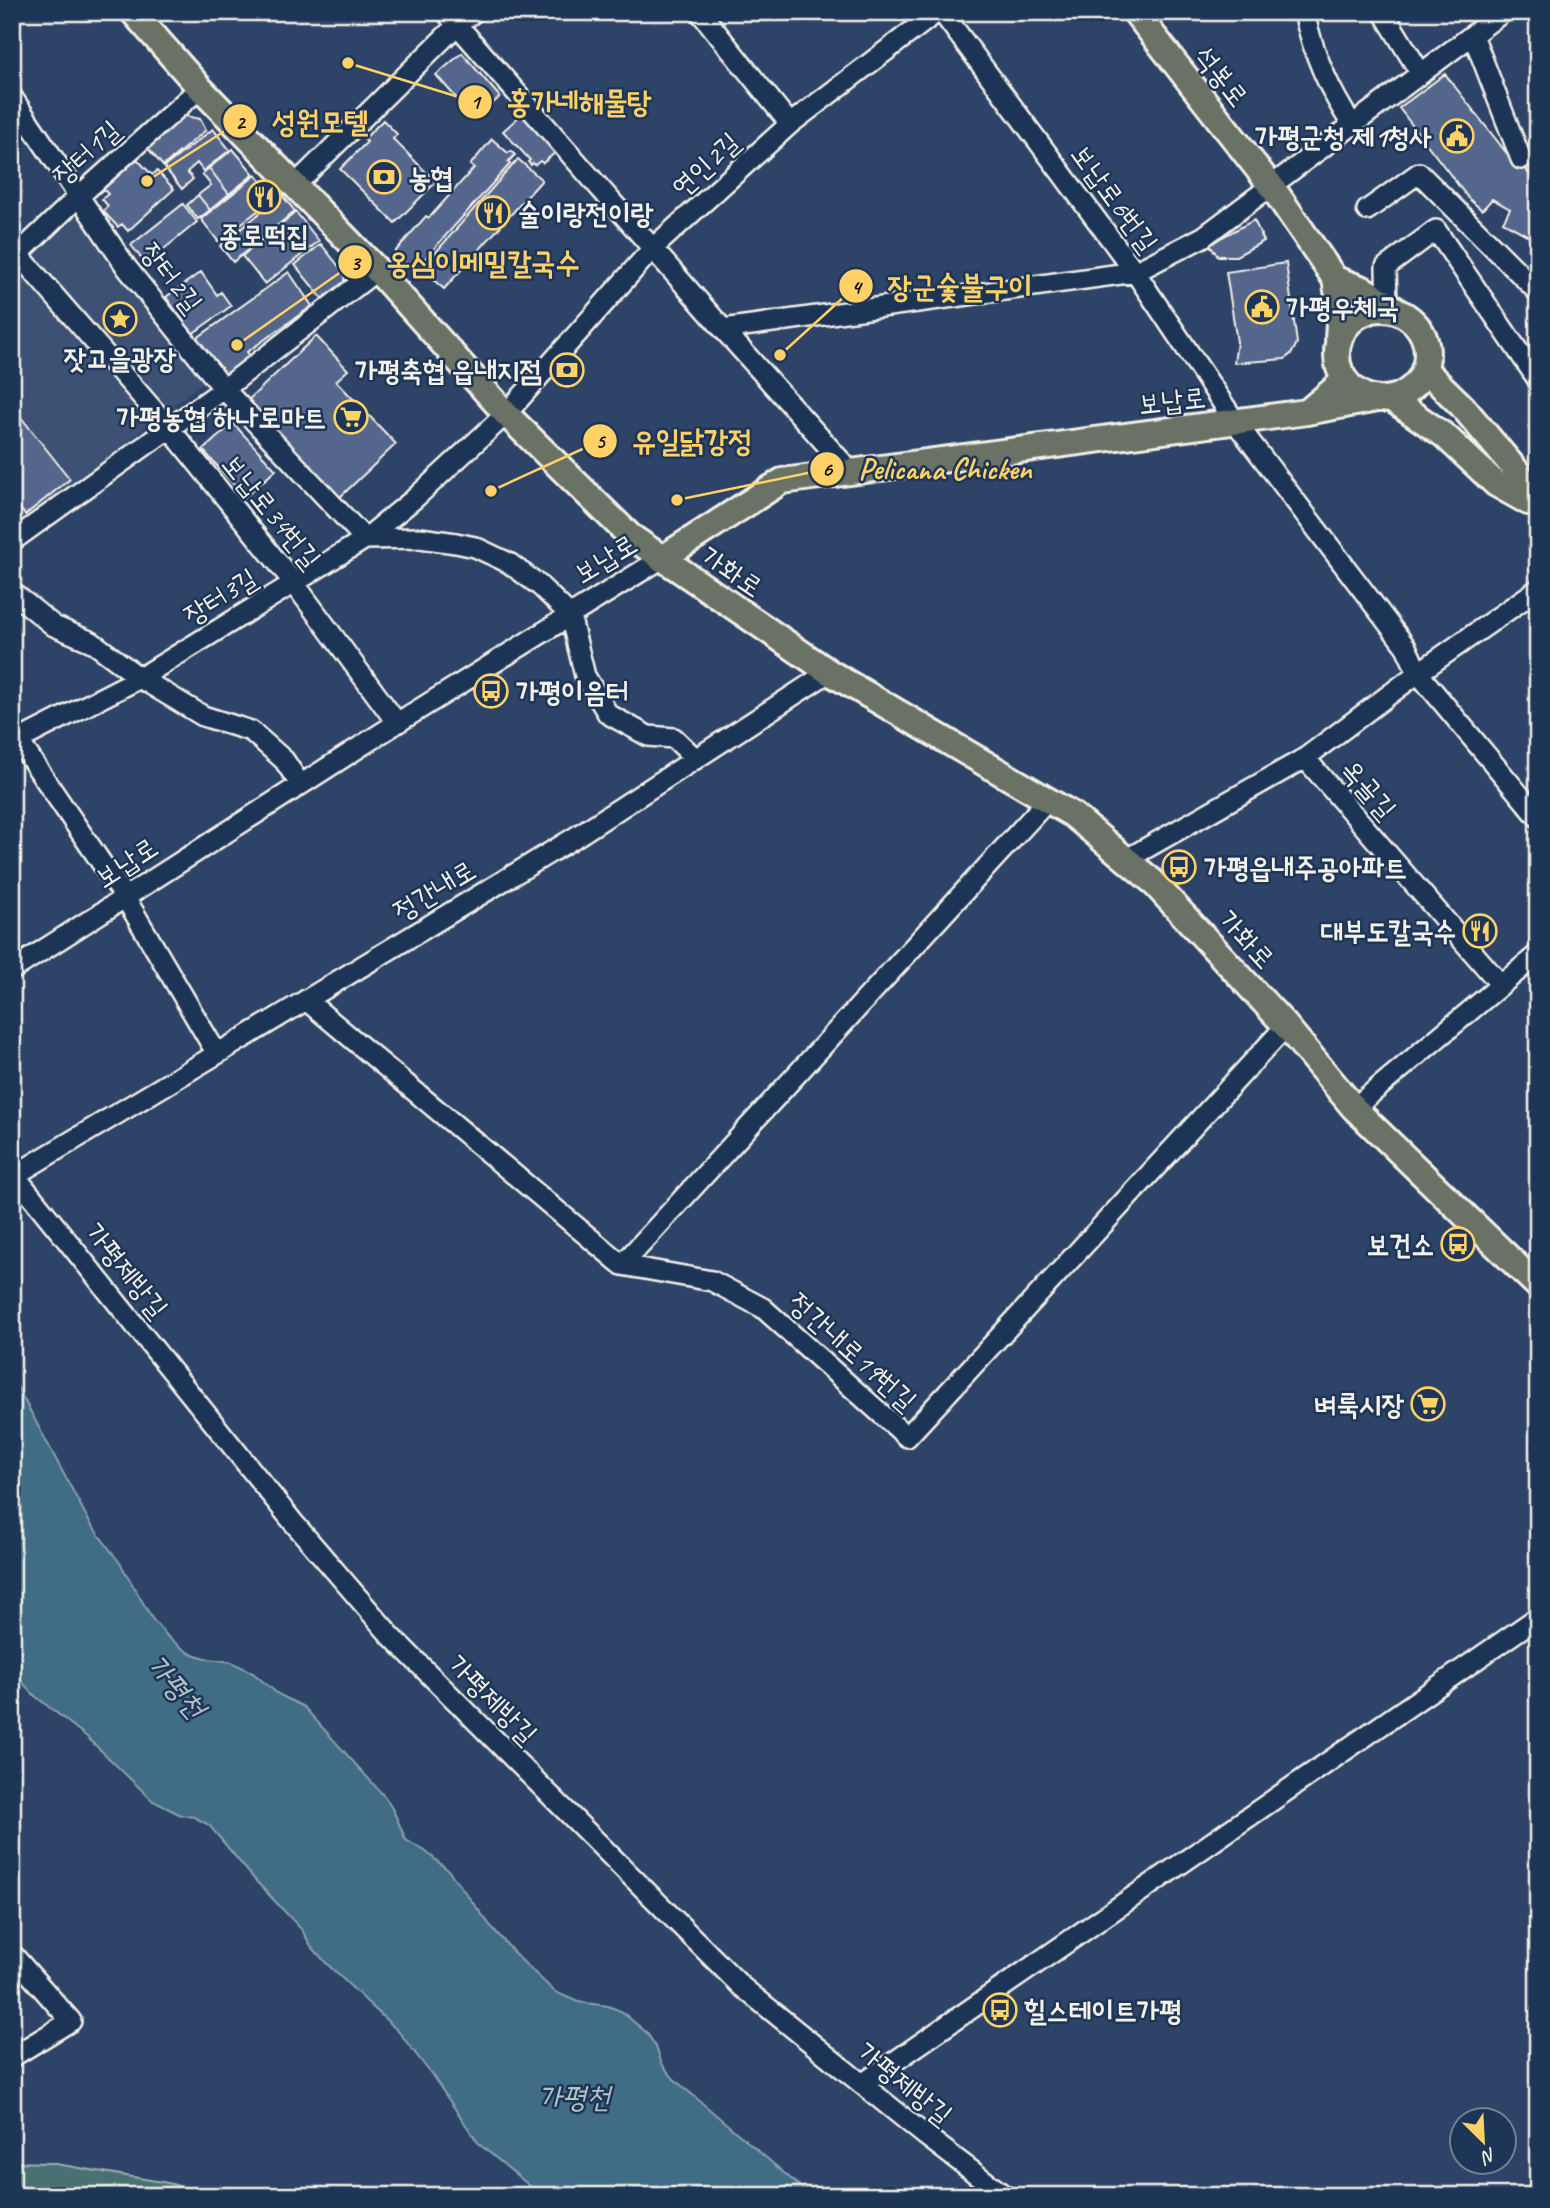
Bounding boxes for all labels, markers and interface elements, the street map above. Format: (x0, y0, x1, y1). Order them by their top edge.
street label: 석봉로 (1187, 39, 1256, 114)
callout: 홍가네해물탕 (458, 76, 665, 127)
text: 홍가네해물탕 (507, 83, 652, 121)
text: 1 (470, 89, 482, 115)
callout: 성원모텔 (223, 96, 382, 147)
text: 성원모텔 (272, 103, 368, 141)
text: 2 (235, 109, 247, 135)
street label: 장터1길 (45, 113, 128, 192)
public building icon: 가평군청 제1청사 (1438, 117, 1476, 155)
place label: 가평군청 제1청사 (1255, 119, 1432, 154)
street label: 연인2길 (664, 125, 747, 204)
street label: 보납로6번길 (1064, 137, 1166, 259)
bank icon: 농협 (365, 158, 403, 196)
place label: 농협 (408, 160, 453, 195)
restaurant icon: 종로떡집 (245, 178, 283, 216)
restaurant icon: 술이랑전이랑 (474, 194, 512, 232)
place label: 술이랑전이랑 (518, 196, 654, 231)
place label: 종로떡집 (219, 218, 309, 253)
street label: 장터2길 (133, 235, 210, 320)
callout: 옹심이메밀칼국수 (338, 237, 594, 288)
text: 옹심이메밀칼국수 (386, 244, 580, 282)
text: 3 (350, 250, 362, 276)
callout: 장군숯불구이 (839, 261, 1046, 312)
text: 장군숯불구이 (888, 268, 1032, 306)
text: 4 (851, 274, 863, 300)
public building icon: 가평우체국 (1243, 288, 1281, 326)
place label: 가평우체국 (1286, 290, 1399, 325)
place icon: 잣고을광장 (101, 300, 139, 338)
place label: 잣고을광장 (64, 341, 177, 376)
bank icon: 가평축협 읍내지점 (548, 351, 586, 389)
place label: 가평축협 읍내지점 (355, 353, 542, 388)
street label: 보납로 (1137, 380, 1207, 421)
supermarket icon: 가평농협 하나로마트 (332, 398, 370, 436)
place label: 가평농협 하나로마트 (116, 400, 326, 435)
callout: 유일닭강정 (582, 415, 766, 466)
text: 유일닭강정 (632, 422, 752, 460)
text: 5 (595, 428, 606, 454)
callout: Pelicana Chicken (810, 443, 1046, 494)
street label: 보납로34번길 (215, 447, 329, 576)
text: Pelicana Chicken (859, 450, 1033, 488)
text: 6 (822, 456, 834, 482)
street label: 보납로 (567, 526, 643, 591)
street label: 가화로 (694, 538, 770, 605)
street label: 장터3길 (177, 560, 264, 633)
bus stop icon: 가평이음터 (472, 672, 510, 710)
place label: 가평이음터 (516, 674, 629, 709)
street label: 옥골길 (1333, 752, 1404, 826)
street label: 보납로 (88, 829, 164, 896)
bus stop icon: 가평읍내주공아파트 (1160, 848, 1198, 886)
place label: 가평읍내주공아파트 (1204, 850, 1407, 885)
street label: 정간내로 (387, 852, 482, 929)
street label: 가화로 (1211, 903, 1282, 976)
restaurant icon: 대부도칼국수 (1461, 912, 1499, 950)
place label: 대부도칼국수 (1321, 914, 1456, 949)
street label: 가평제방길 (78, 1216, 176, 1325)
bus stop icon: 보건소 (1439, 1225, 1477, 1263)
place label: 보건소 (1366, 1227, 1434, 1262)
street label: 정간내로19번길 (781, 1285, 924, 1418)
supermarket icon: 벼룩시장 (1409, 1385, 1447, 1423)
place label: 벼룩시장 (1314, 1387, 1404, 1422)
water label: 가평천 (138, 1646, 216, 1728)
street label: 가평제방길 (440, 1647, 545, 1752)
bus stop icon: 힐스테이트가평 (981, 1991, 1019, 2029)
place label: 힐스테이트가평 (1024, 1993, 1182, 2028)
street label: 가평제방길 (850, 2034, 959, 2132)
water label: 가평천 (538, 2078, 613, 2116)
north arrow (1448, 2106, 1518, 2176)
text: N (1476, 2142, 1500, 2170)

